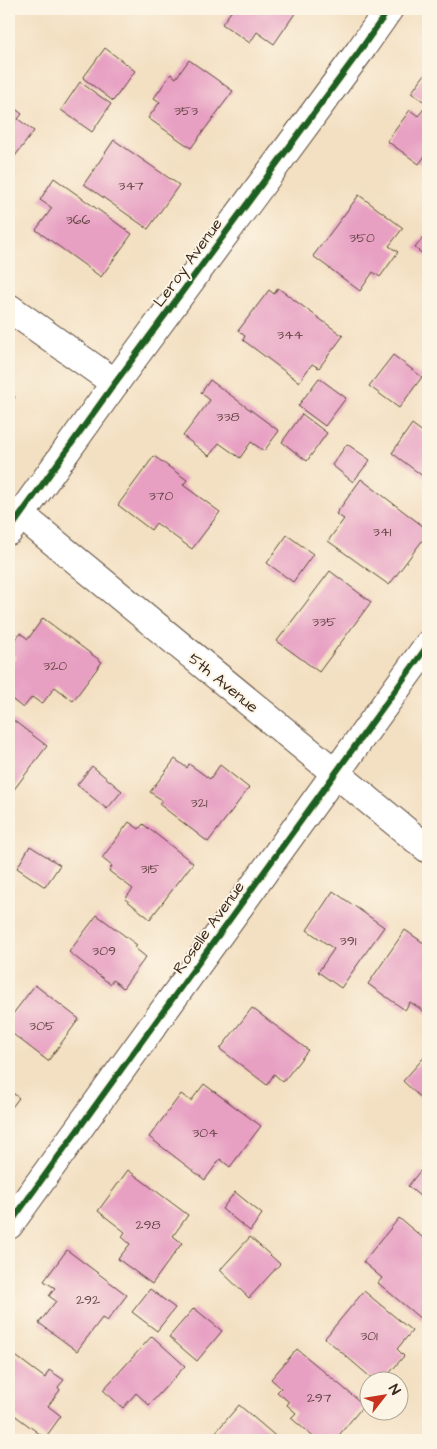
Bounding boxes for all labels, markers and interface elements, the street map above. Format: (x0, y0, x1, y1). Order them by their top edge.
house number: 353 (174, 101, 198, 121)
house number: 347 (118, 176, 144, 196)
house number: 366 (66, 210, 91, 230)
street label: Leroy Avenue (148, 213, 228, 312)
house number: 350 (349, 228, 375, 248)
house number: 344 (277, 325, 304, 345)
house number: 338 (216, 407, 240, 427)
house number: 370 (149, 486, 173, 506)
house number: 341 (373, 522, 391, 542)
house number: 335 (312, 612, 336, 632)
street label: 5th Avenue (184, 648, 263, 718)
house number: 320 (43, 656, 67, 676)
house number: 321 (191, 793, 208, 813)
house number: 315 (141, 859, 160, 879)
street label: Roselle Avenue (168, 877, 250, 978)
house number: 391 (340, 931, 357, 951)
house number: 309 (92, 941, 116, 961)
house number: 305 (29, 1016, 55, 1036)
house number: 304 (192, 1123, 218, 1143)
house number: 298 (135, 1215, 161, 1235)
house number: 292 (76, 1290, 100, 1310)
house number: 301 (360, 1326, 378, 1346)
north arrow (360, 1372, 410, 1422)
text: N (383, 1381, 405, 1399)
house number: 297 (307, 1388, 332, 1408)

